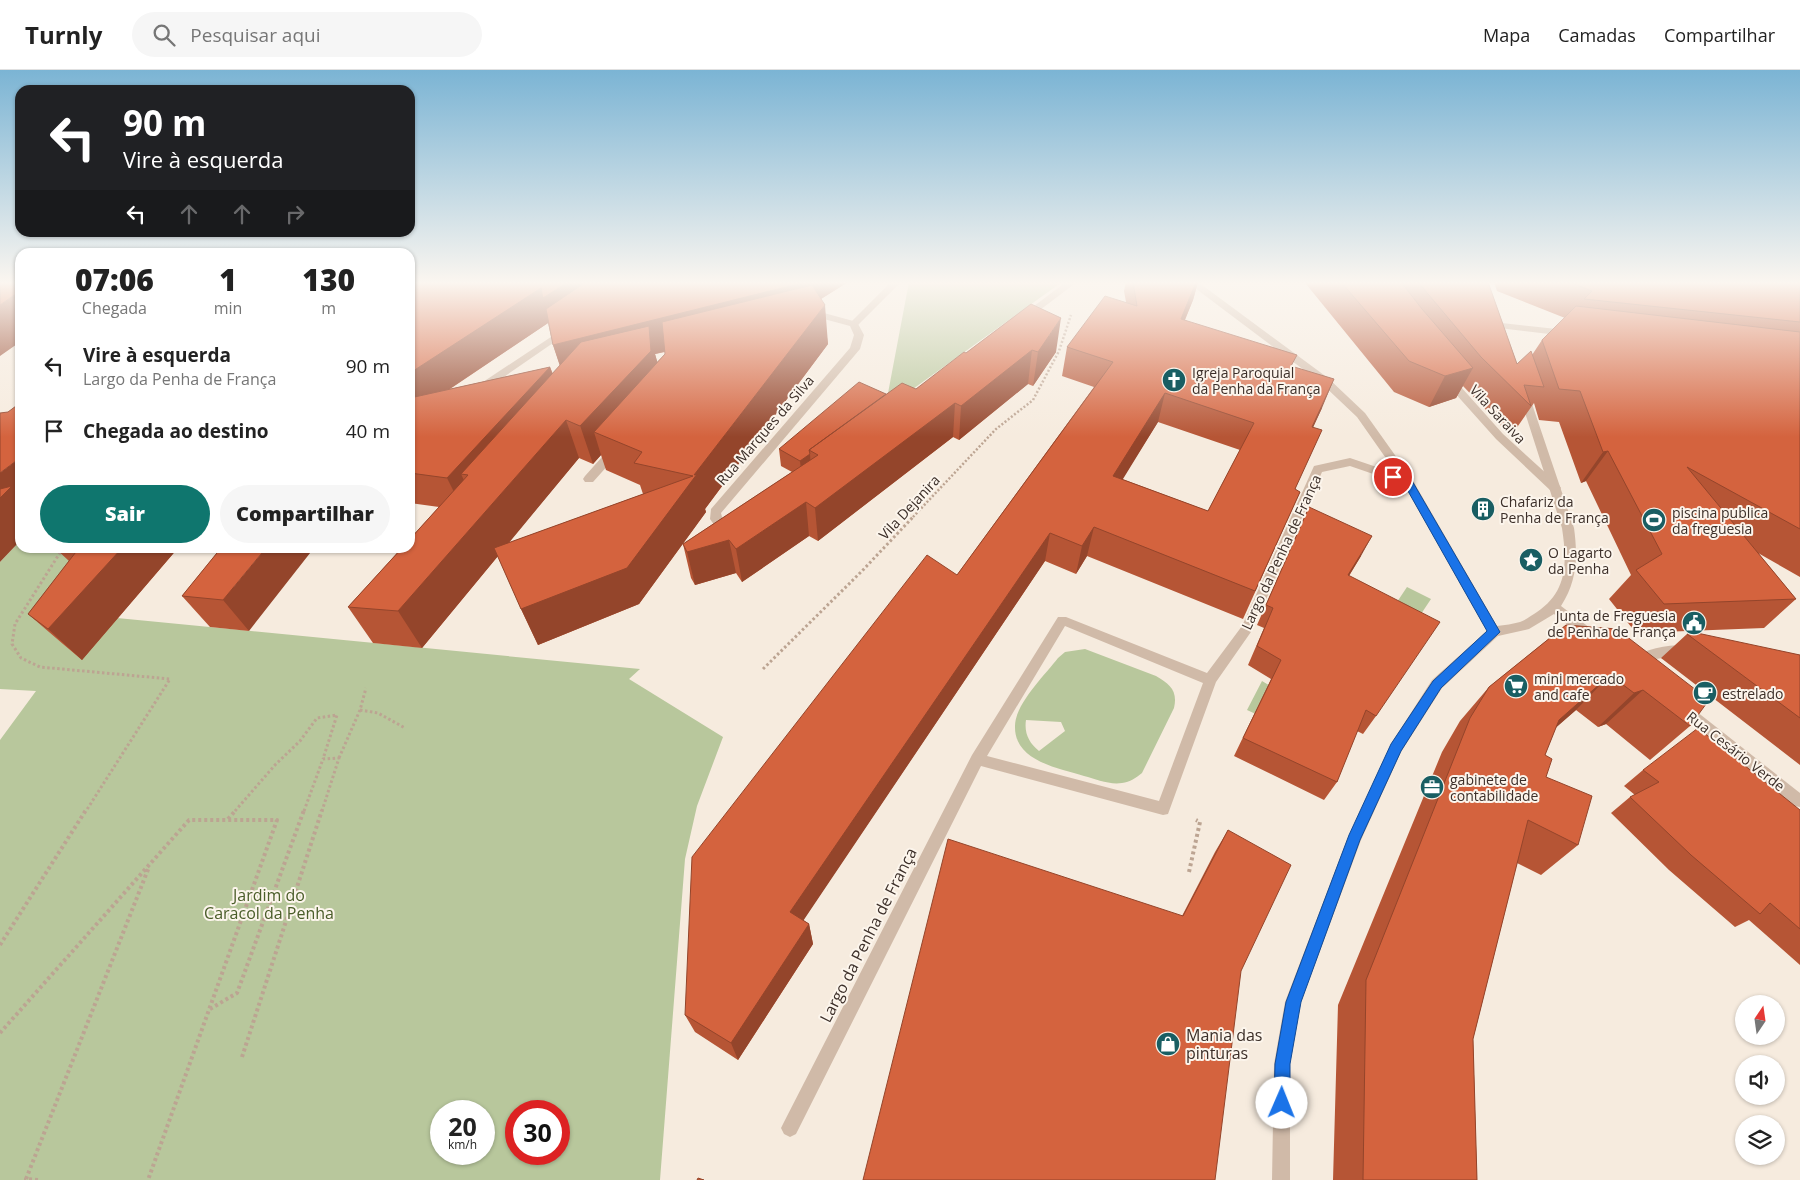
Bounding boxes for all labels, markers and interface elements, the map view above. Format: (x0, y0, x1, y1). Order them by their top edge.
search box (132, 12, 482, 57)
text: Turnly (25, 18, 102, 51)
icon: search (150, 21, 178, 49)
text: Pesquisar aqui (190, 22, 321, 48)
text: Mapa (1483, 23, 1530, 47)
text: Camadas (1558, 23, 1636, 47)
text: Compartilhar (1664, 23, 1775, 47)
text: 90 m (123, 99, 206, 146)
icon: left (40, 105, 105, 170)
text: Vire à esquerda (123, 144, 284, 174)
icon: left (122, 200, 150, 228)
icon: ahead (175, 200, 203, 228)
icon: ahead (228, 200, 256, 228)
icon: right (281, 200, 309, 228)
text: 07:06 (75, 259, 154, 300)
text: 1 (219, 259, 237, 300)
text: 130 (302, 259, 355, 300)
text: Chegada (82, 297, 147, 319)
text: min (214, 297, 242, 319)
text: m (321, 297, 336, 319)
text: Vire à esquerda (83, 342, 231, 368)
icon: left (40, 352, 68, 380)
text: 90 m (346, 353, 390, 379)
place label: Igreja Paroquial da Penha da França (1192, 363, 1321, 398)
church icon: Igreja Paroquial da Penha da França (1161, 367, 1187, 393)
text: Largo da Penha de França (83, 368, 276, 390)
street label: Rua Marques da Silva (712, 371, 818, 489)
street label: Vila Saraiva (1466, 380, 1530, 448)
icon: arrive (40, 417, 68, 445)
text: Chegada ao destino (83, 418, 269, 444)
text: 40 m (346, 418, 390, 444)
pin (1372, 456, 1414, 498)
icon: arrive (1379, 463, 1407, 491)
street label: Vila Dejanira (874, 471, 944, 543)
street label: Largo da Penha de França (1237, 471, 1325, 633)
button: Sair (40, 485, 210, 543)
button: Compartilhar (220, 485, 390, 543)
place label: Chafariz da Penha de França (1500, 492, 1609, 527)
building icon: Chafariz da Penha de França (1470, 496, 1496, 522)
place label: piscina publica da freguesia (1672, 503, 1768, 538)
sports icon: piscina publica da freguesia (1641, 507, 1667, 533)
place label: O Lagarto da Penha (1548, 543, 1612, 578)
place icon: O Lagarto da Penha (1518, 547, 1544, 573)
place label: Junta de Freguesia de Penha de França (1547, 606, 1676, 641)
public building icon: Junta de Freguesia de Penha de França (1681, 610, 1707, 636)
place label: mini mercado and cafe (1534, 669, 1624, 704)
supermarket icon: mini mercado and cafe (1503, 673, 1529, 699)
cafe icon: estrelado (1692, 680, 1718, 706)
place label: estrelado (1722, 684, 1783, 703)
street label: Rua Cesário Verde (1683, 707, 1789, 795)
place label: gabinete de contabilidade (1450, 770, 1539, 805)
office icon: gabinete de contabilidade (1419, 774, 1445, 800)
street label: Largo da Penha de França (814, 844, 922, 1026)
park label: Jardim do Caracol da Penha (204, 884, 334, 924)
north arrow (1735, 995, 1785, 1045)
map controls (1735, 995, 1785, 1165)
place label: Mania das pinturas (1186, 1024, 1262, 1064)
shop icon: Mania das pinturas (1155, 1031, 1181, 1057)
button: sound (1735, 1055, 1785, 1105)
position arrow (1255, 1076, 1307, 1128)
speed limit sign: 30 (505, 1100, 570, 1165)
text: 20 (448, 1109, 477, 1143)
button: layers (1735, 1115, 1785, 1165)
text: km/h (448, 1136, 477, 1153)

